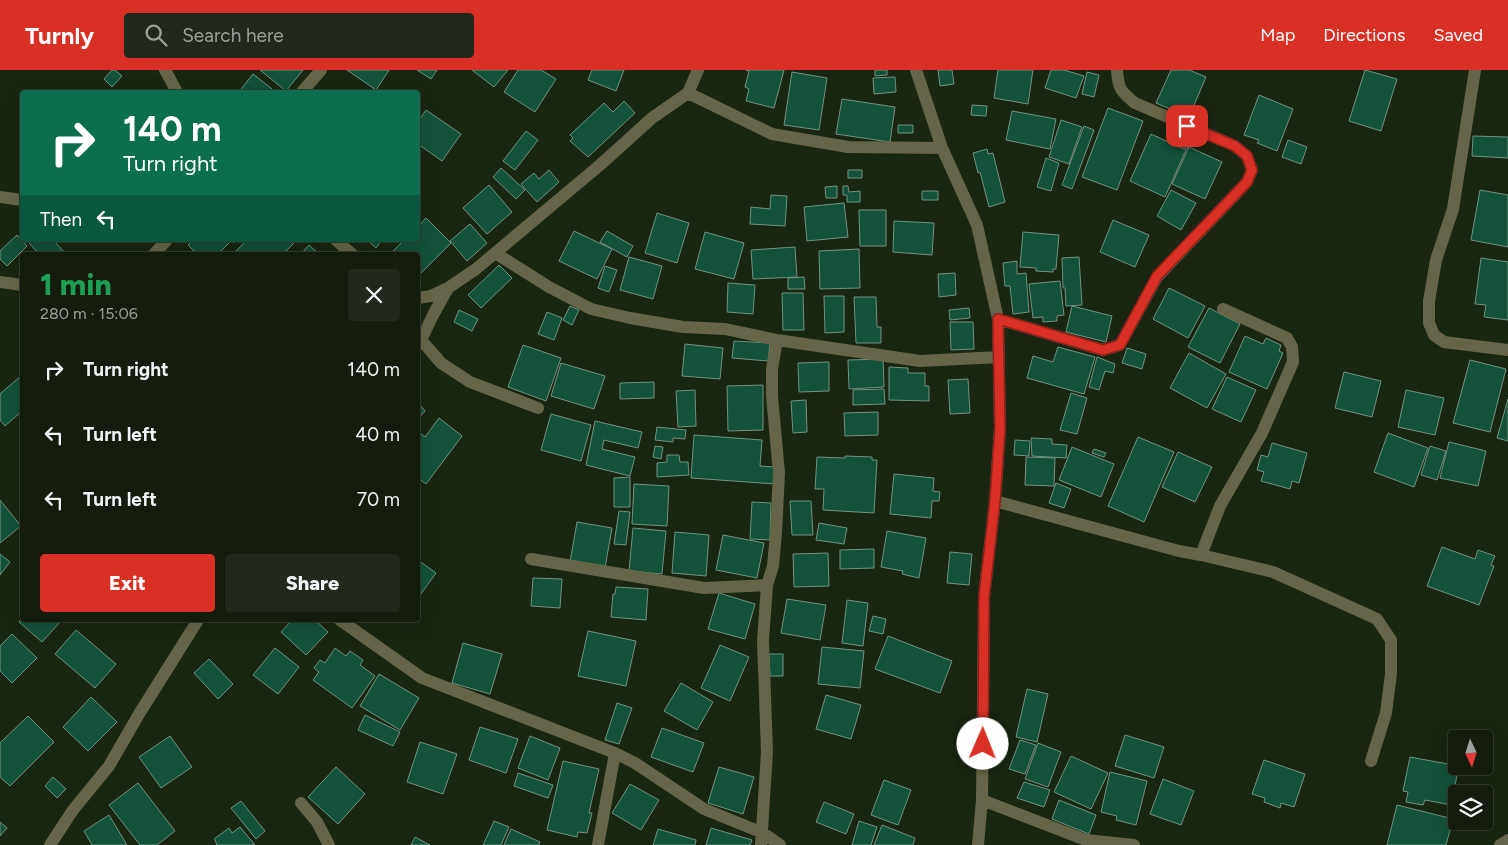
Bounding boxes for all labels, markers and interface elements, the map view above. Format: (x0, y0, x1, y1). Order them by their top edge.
search box (124, 13, 474, 58)
text: Turnly (25, 21, 94, 50)
icon: search (142, 21, 170, 49)
text: Search here (182, 24, 284, 47)
text: Map (1260, 24, 1295, 46)
text: Directions (1323, 24, 1405, 46)
text: Saved (1433, 24, 1483, 46)
pin (1166, 105, 1208, 147)
text: 140 m (123, 108, 221, 150)
icon: right (40, 110, 105, 175)
icon: arrive (1173, 112, 1201, 140)
text: Turn right (123, 150, 218, 177)
icon: left (92, 205, 120, 233)
text: Then (40, 208, 82, 231)
text: 1 min (40, 266, 112, 303)
button: close (348, 269, 400, 321)
text: 280 m · 15:06 (40, 304, 138, 323)
icon: right (40, 356, 68, 384)
text: Turn right (83, 358, 169, 381)
text: 140 m (347, 358, 400, 381)
icon: left (40, 421, 68, 449)
text: Turn left (83, 423, 157, 446)
text: 40 m (355, 423, 400, 446)
icon: left (40, 486, 68, 514)
text: Turn left (83, 488, 157, 511)
text: 70 m (357, 488, 400, 511)
button: Exit (40, 554, 215, 612)
button: Share (225, 554, 400, 612)
position arrow (956, 717, 1008, 769)
north arrow (1448, 730, 1492, 775)
map controls (1448, 730, 1493, 830)
button: layers (1448, 785, 1493, 830)

